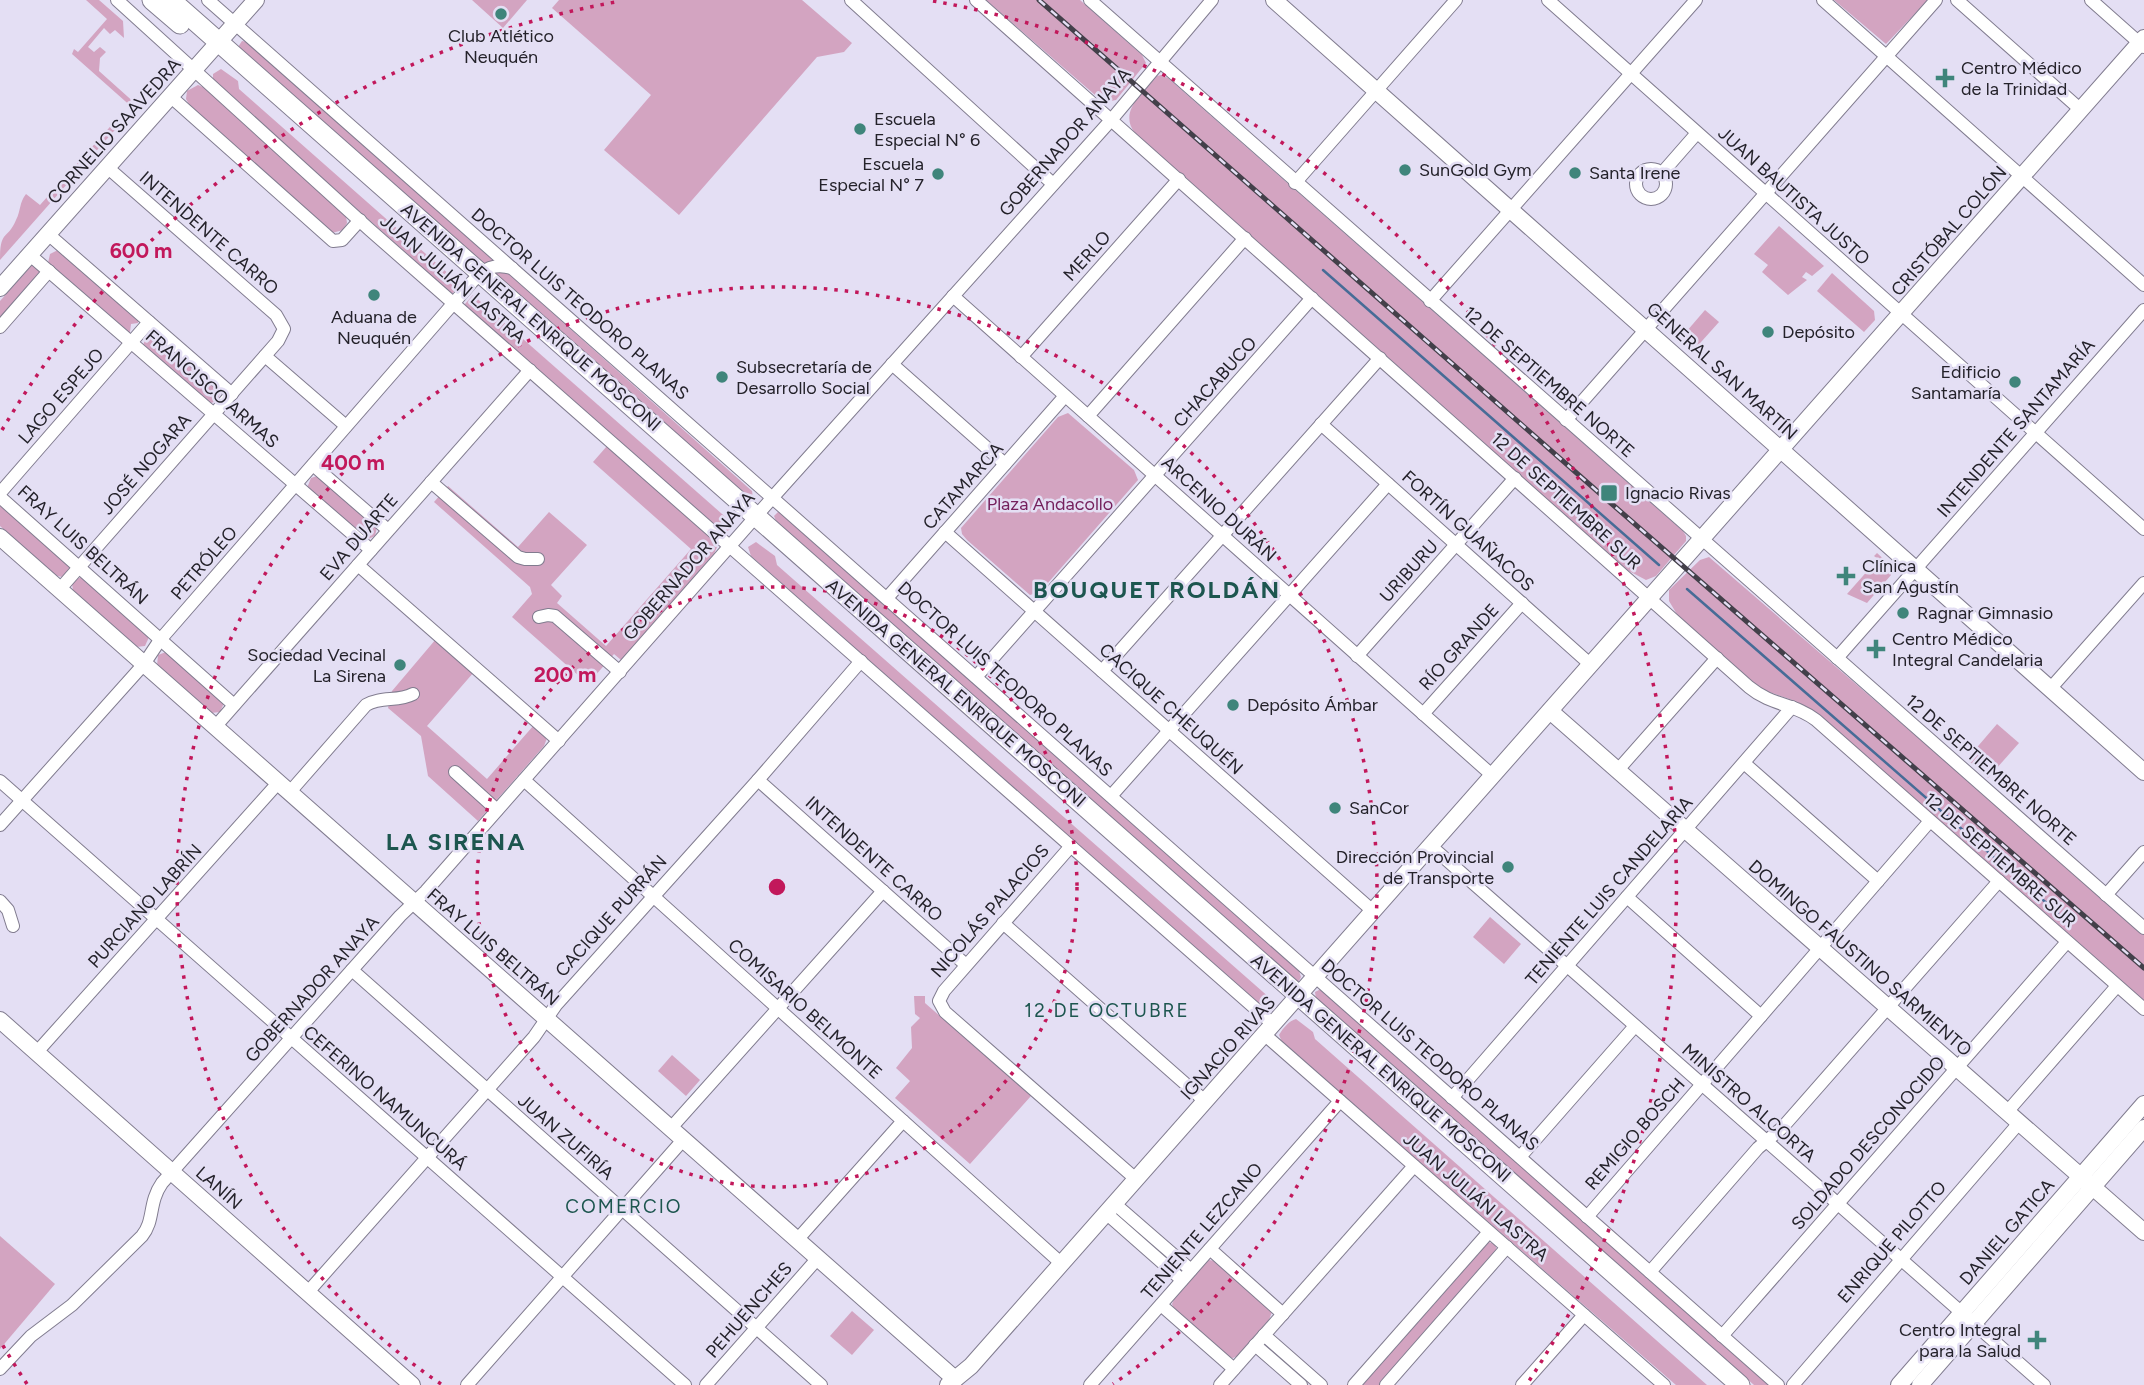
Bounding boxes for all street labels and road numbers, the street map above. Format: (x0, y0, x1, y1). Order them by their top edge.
street label: CORNELIO SAAVEDRA (43, 53, 185, 209)
street label: GOBERNADOR ANAYA (994, 63, 1136, 221)
street label: JUAN BAUTISTA JUSTO (1714, 122, 1874, 270)
street label: CRISTÓBAL COLÓN (1886, 161, 2012, 301)
street label: INTENDENTE CARRO (135, 167, 283, 299)
street label: AVENIDA GENERAL ENRIQUE MOSCONI (397, 198, 665, 436)
street label: DOCTOR LUIS TEODORO PLANAS (467, 203, 693, 405)
street label: JUAN JULIÁN LASTRA (376, 210, 530, 348)
street label: MERLO (1059, 226, 1115, 286)
street label: GENERAL SAN MARTÍN (1642, 298, 1802, 444)
street label: 12 DE SEPTIEMBRE NORTE (1459, 302, 1639, 462)
street label: FRANCISCO ARMAS (141, 325, 283, 453)
street label: CHACABUCO (1169, 332, 1261, 432)
street label: INTENDENTE SANTAMARÍA (1933, 334, 2099, 522)
street label: LAGO ESPEJO (14, 344, 108, 448)
street label: JOSÉ NOGARA (96, 409, 196, 519)
street label: 12 DE SEPTIEMBRE SUR (1486, 428, 1646, 574)
street label: CATAMARCA (918, 438, 1008, 534)
street label: ARCENIO DURÁN (1157, 452, 1281, 566)
street label: FORTÍN GUAÑACOS (1397, 466, 1539, 596)
street label: FRAY LUIS BELTRÁN (13, 481, 153, 609)
street label: GOBERNADOR ANAYA (618, 487, 760, 645)
street label: EVA DUARTE (315, 489, 403, 585)
street label: PETRÓLEO (166, 522, 242, 604)
street label: URIBURU (1375, 535, 1443, 607)
street label: AVENIDA GENERAL ENRIQUE MOSCONI (822, 574, 1090, 812)
street label: DOCTOR LUIS TEODORO PLANAS (893, 577, 1117, 781)
street label: RÍO GRANDE (1414, 599, 1504, 695)
street label: CACIQUE CHEUQUÉN (1095, 639, 1247, 779)
street label: 12 DE SEPTIEMBRE NORTE (1901, 690, 2081, 850)
street label: 12 DE SEPTIEMBRE SUR (1919, 788, 2081, 932)
street label: INTENDENTE CARRO (801, 792, 947, 926)
street label: TENIENTE LUIS CANDELARIA (1521, 792, 1697, 990)
street label: PURCIANO LABRÍN (83, 839, 207, 973)
street label: NICOLÁS PALACIOS (926, 840, 1054, 982)
street label: CACIQUE PURRÁN (551, 851, 671, 981)
street label: DOMINGO FAUSTINO SARMIENTO (1744, 855, 1976, 1061)
street label: FRAY LUIS BELTRÁN (422, 884, 564, 1010)
street label: GOBERNADOR ANAYA (240, 911, 384, 1067)
street label: COMISARIO BELMONTE (723, 934, 887, 1084)
street label: AVENIDA GENERAL ENRIQUE MOSCONI (1247, 949, 1515, 1187)
street label: DOCTOR LUIS TEODORO PLANAS (1317, 954, 1543, 1156)
street label: IGNACIO RIVAS (1176, 992, 1280, 1104)
street label: CEFERINO NAMUNCURÁ (299, 1021, 471, 1175)
street label: MINISTRO ALCORTA (1678, 1039, 1820, 1167)
street label: SOLDADO DESCONOCIDO (1787, 1052, 1949, 1234)
street label: REMIGIO BOSCH (1580, 1073, 1690, 1195)
street label: JUAN ZUFIRÍA (514, 1089, 618, 1185)
street label: JUAN JULIÁN LASTRA (1399, 1128, 1553, 1266)
street label: TENIENTE LEZCANO (1137, 1158, 1267, 1304)
street label: LANÍN (191, 1162, 247, 1214)
street label: DANIEL GATICA (1955, 1174, 2059, 1290)
street label: ENRIQUE PILOTTO (1833, 1176, 1951, 1308)
street label: PEHUENCHES (701, 1257, 797, 1363)

